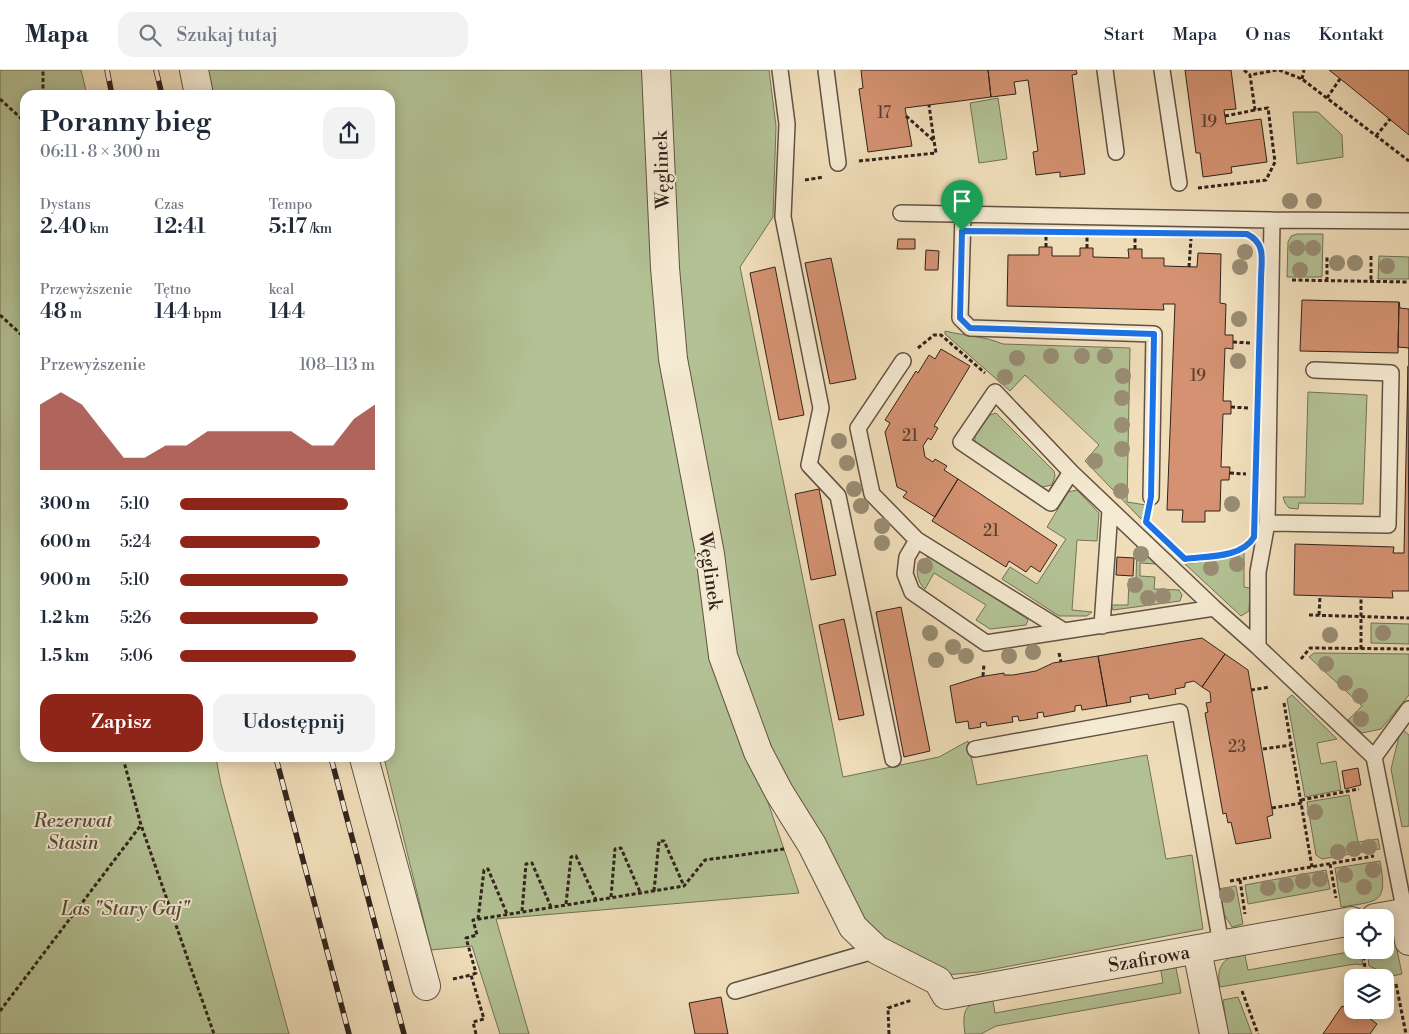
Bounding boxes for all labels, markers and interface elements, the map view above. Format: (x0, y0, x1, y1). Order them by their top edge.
search box (118, 12, 468, 57)
text: Mapa (25, 20, 88, 50)
icon: search (136, 21, 164, 49)
text: Szukaj tutaj (176, 23, 278, 47)
text: Start (1104, 23, 1145, 46)
text: Mapa (1173, 23, 1217, 46)
text: O nas (1245, 23, 1291, 46)
text: Kontakt (1319, 23, 1384, 46)
house number: 17 (877, 103, 891, 123)
text: Poranny bieg (40, 105, 211, 140)
button: share (323, 107, 375, 159)
house number: 19 (1201, 112, 1217, 132)
street label: Węglinek (649, 129, 675, 210)
text: 06:11 · 8 × 300 m (40, 142, 160, 162)
pin (941, 180, 983, 231)
icon: arrive (948, 187, 976, 215)
text: Dystans (40, 196, 91, 214)
text: Czas (154, 196, 184, 214)
text: Tempo (269, 196, 312, 214)
text: 2.40 (40, 214, 87, 240)
text: 12:41 (154, 214, 206, 240)
text: 5:17 (269, 214, 307, 240)
text: km (87, 220, 109, 238)
text: /km (307, 220, 332, 238)
text: Przewyższenie (40, 281, 133, 299)
text: Tętno (154, 281, 191, 299)
text: kcal (269, 281, 294, 299)
text: 48 (40, 299, 67, 325)
text: 144 (154, 299, 191, 325)
text: 144 (269, 299, 305, 325)
text: m (67, 305, 82, 323)
text: bpm (191, 305, 222, 323)
text: Przewyższenie (40, 355, 146, 375)
text: 108–113 m (299, 355, 375, 375)
house number: 19 (1190, 366, 1206, 386)
house number: 21 (902, 426, 918, 446)
text: 300 m (40, 494, 90, 514)
text: 5:10 (120, 494, 149, 514)
house number: 21 (983, 521, 999, 541)
street label: Węglinek (693, 530, 727, 613)
text: 600 m (40, 532, 90, 552)
text: 5:24 (120, 532, 151, 552)
text: 900 m (40, 570, 90, 590)
text: 5:10 (120, 570, 149, 590)
text: 1.2 km (40, 608, 89, 628)
text: 5:26 (120, 608, 151, 628)
text: 1.5 km (40, 646, 89, 666)
text: 5:06 (120, 646, 153, 666)
button: Zapisz (40, 694, 203, 752)
button: Udostępnij (213, 694, 375, 752)
house number: 23 (1228, 737, 1246, 757)
park label: Rezerwat Stasin (32, 809, 113, 855)
park label: Las "Stary Gaj" (60, 897, 191, 921)
map controls (1344, 909, 1394, 1019)
button: locate (1344, 909, 1394, 959)
street label: Szafirowa (1106, 940, 1192, 978)
button: layers (1344, 969, 1394, 1019)

